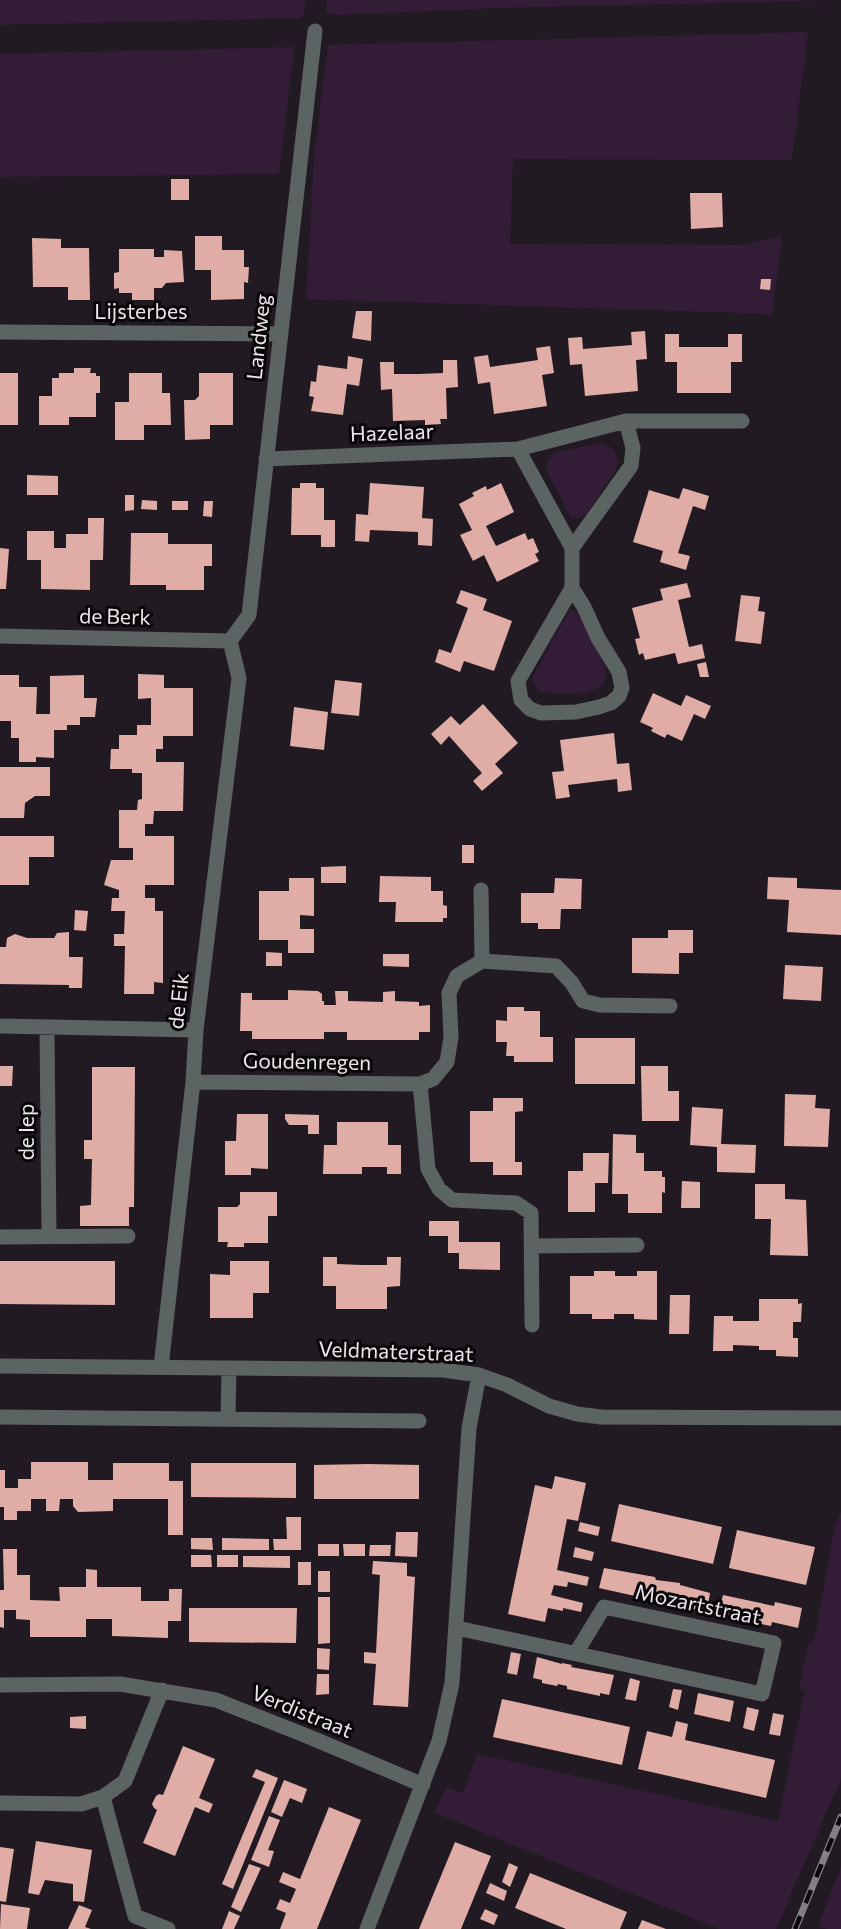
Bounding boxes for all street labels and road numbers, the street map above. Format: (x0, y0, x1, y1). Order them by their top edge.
street label: Landweg (241, 293, 274, 381)
street label: Lijsterbes (94, 298, 188, 323)
street label: Hazelaar (350, 418, 434, 445)
street label: de Berk (79, 602, 151, 629)
street label: de Eik (162, 971, 193, 1030)
street label: Goudenregen (243, 1047, 371, 1074)
street label: de Iep (13, 1104, 38, 1160)
street label: Veldmaterstraat (318, 1335, 474, 1366)
street label: Mozartstraat (633, 1578, 763, 1629)
street label: Verdistraat (249, 1679, 357, 1742)

